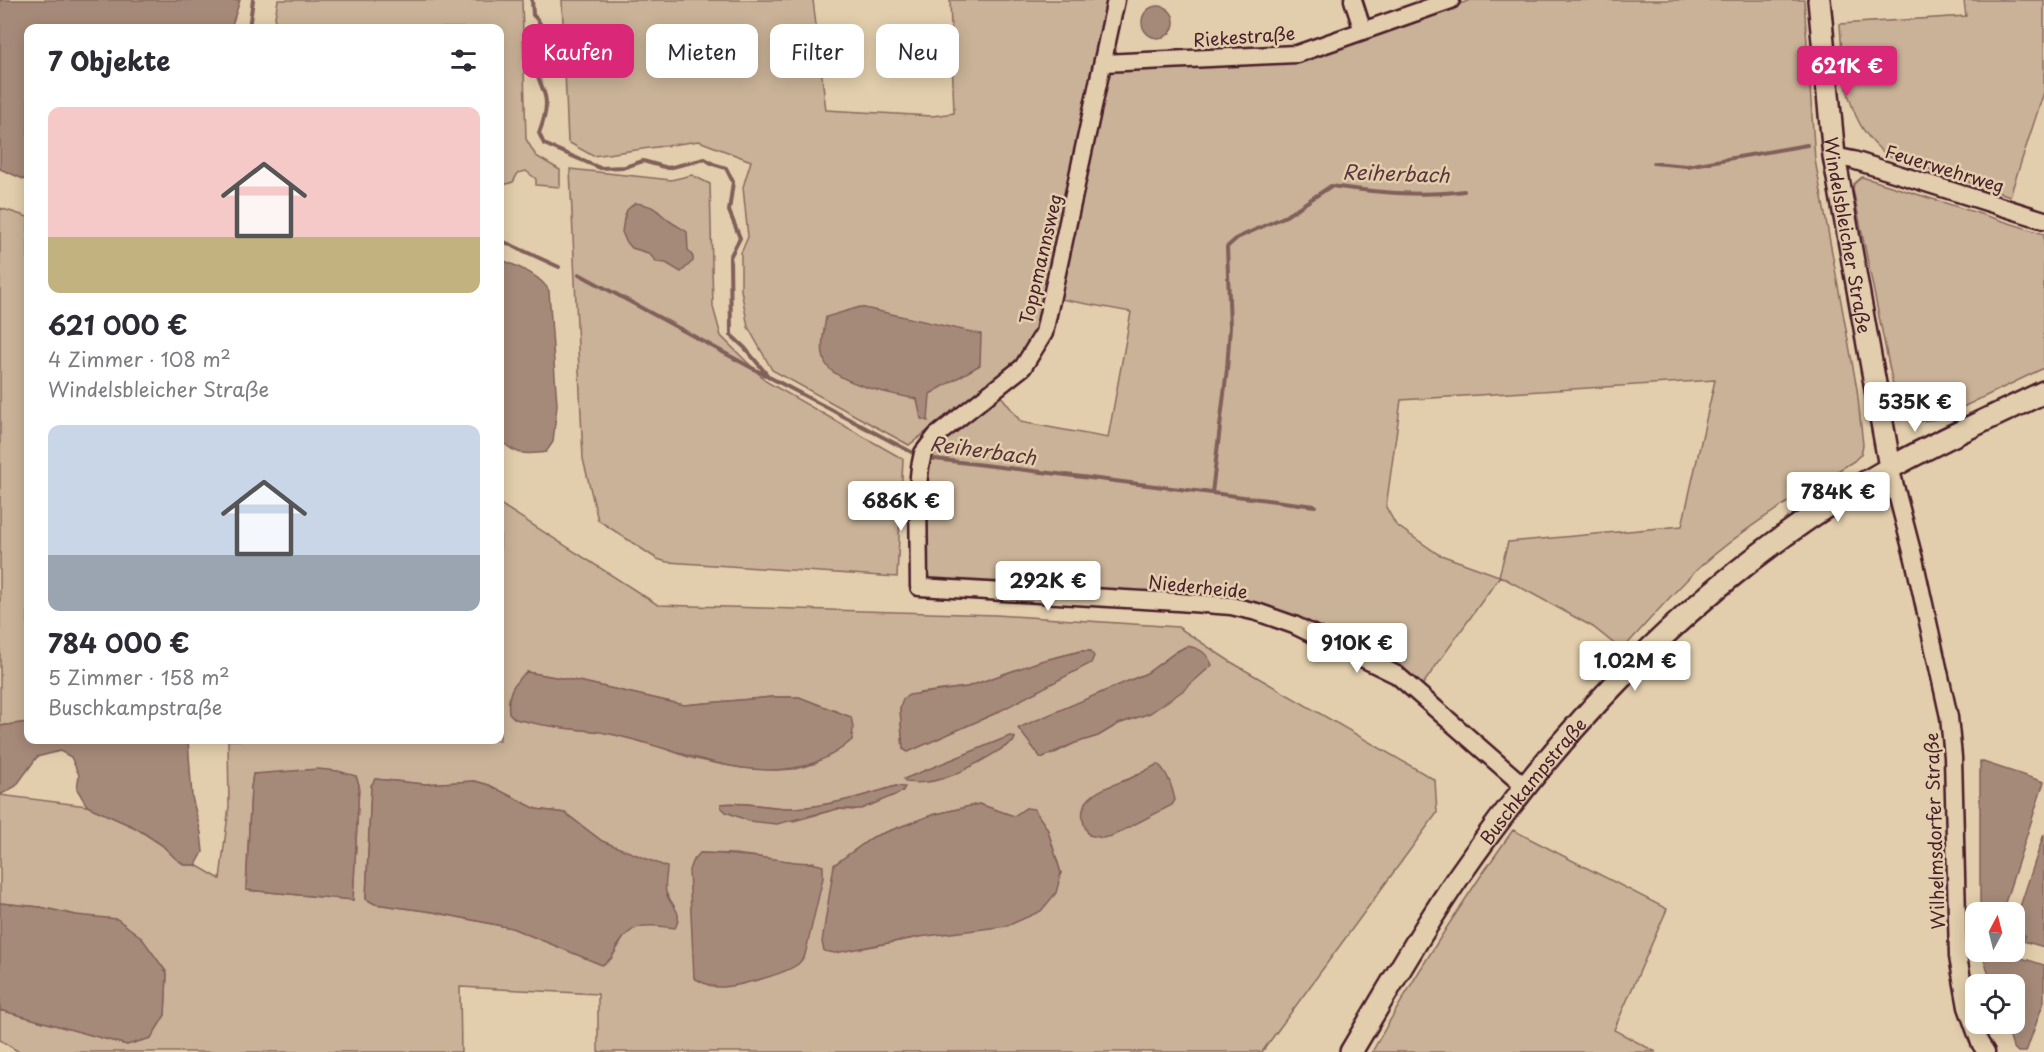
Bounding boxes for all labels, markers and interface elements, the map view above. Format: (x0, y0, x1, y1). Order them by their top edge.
street label: Riekestraße (1192, 19, 1296, 53)
chip: Kaufen (522, 24, 634, 78)
chip: Mieten (646, 24, 758, 78)
chip: Filter (770, 24, 864, 78)
chip: Neu (876, 24, 959, 78)
text: 7 Objekte (48, 41, 170, 80)
icon: filters (447, 44, 480, 77)
pin: 621K € (1798, 46, 1896, 97)
text: 621K € (1811, 50, 1883, 80)
street label: Windelsbleicher Straße (1819, 135, 1879, 335)
street label: Feuerwehrweg (1882, 137, 2008, 199)
icon: home (210, 146, 318, 254)
water label: Reiherbach (1342, 156, 1450, 190)
street label: Toppmannsweg (1012, 191, 1068, 327)
text: 621 000 € (48, 305, 188, 344)
text: 4 Zimmer · 108 m² (48, 344, 231, 374)
text: Windelsbleicher Straße (48, 374, 269, 404)
pin: 535K € (1866, 382, 1964, 433)
text: 535K € (1878, 386, 1952, 416)
water label: Reiherbach (928, 428, 1038, 472)
icon: home (210, 464, 318, 572)
pin: 784K € (1789, 472, 1887, 523)
text: 784K € (1801, 476, 1875, 506)
pin: 686K € (852, 481, 950, 532)
text: 686K € (862, 485, 940, 515)
pin: 292K € (999, 561, 1097, 612)
text: 292K € (1010, 565, 1086, 595)
street label: Niederheide (1147, 567, 1249, 605)
text: 784 000 € (48, 623, 190, 662)
pin: 910K € (1308, 623, 1406, 674)
text: 910K € (1321, 627, 1393, 657)
pin: 1.02M € (1580, 641, 1690, 692)
text: 1.02M € (1594, 645, 1676, 675)
text: 5 Zimmer · 158 m² (48, 662, 230, 692)
text: Buschkampstraße (48, 692, 222, 722)
street label: Buschkampstraße (1472, 711, 1592, 850)
street label: Wilhelmsdorfer Straße (1917, 732, 1951, 930)
north arrow (1965, 902, 2025, 962)
map controls (1965, 902, 2025, 1034)
button: locate (1965, 974, 2025, 1034)

